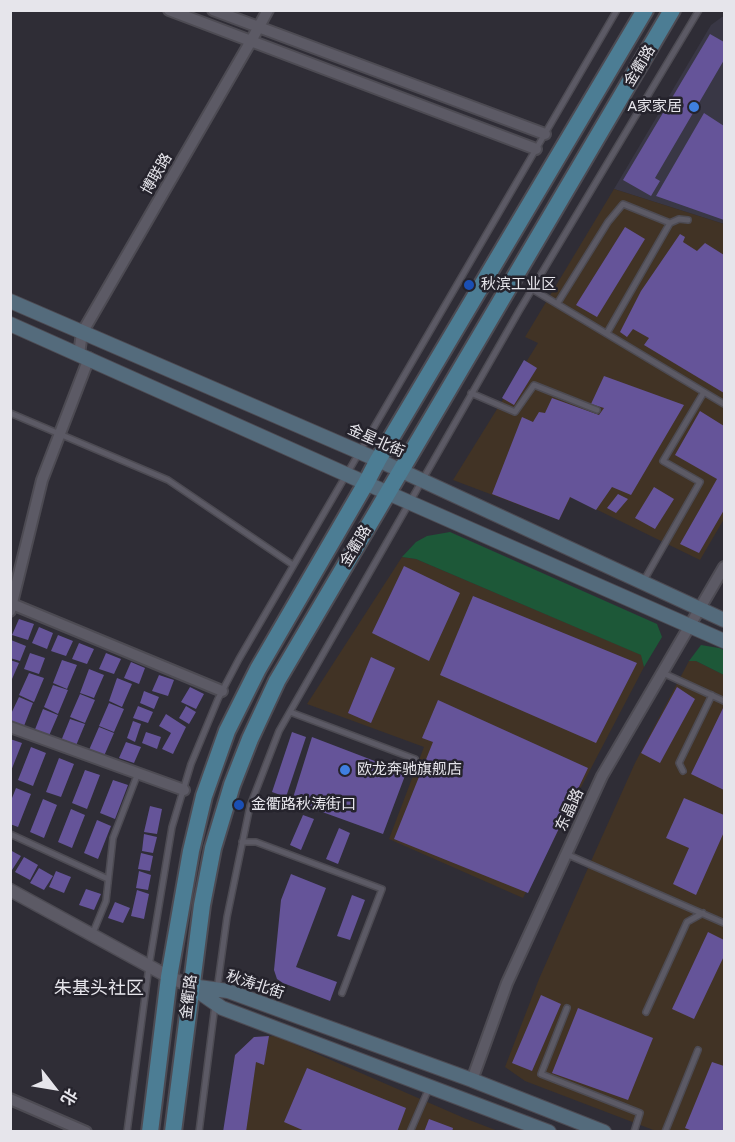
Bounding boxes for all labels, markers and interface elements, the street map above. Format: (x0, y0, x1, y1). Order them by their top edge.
street label: 金衢路 (621, 42, 659, 90)
place label: A家家居 (627, 98, 682, 116)
marker: A家家居 (687, 100, 701, 114)
street label: 博联路 (138, 150, 176, 198)
place label: 秋滨工业区 (481, 276, 556, 294)
marker: 秋滨工业区 (462, 278, 476, 292)
street label: 金星北街 (345, 421, 407, 461)
street label: 金衢路 (337, 522, 375, 570)
place label: 欧龙奔驰旗舰店 (357, 761, 462, 779)
marker: 欧龙奔驰旗舰店 (338, 763, 352, 777)
street label: 东晶路 (552, 786, 588, 834)
place label: 金衢路秋涛街口 (251, 796, 356, 814)
marker: 金衢路秋涛街口 (232, 798, 246, 812)
street label: 秋涛北街 (224, 967, 286, 1003)
street label: 金衢路 (177, 974, 201, 1020)
district label: 朱基头社区 (54, 978, 144, 1000)
north arrow (24, 1058, 84, 1118)
text: 北 (56, 1085, 83, 1110)

